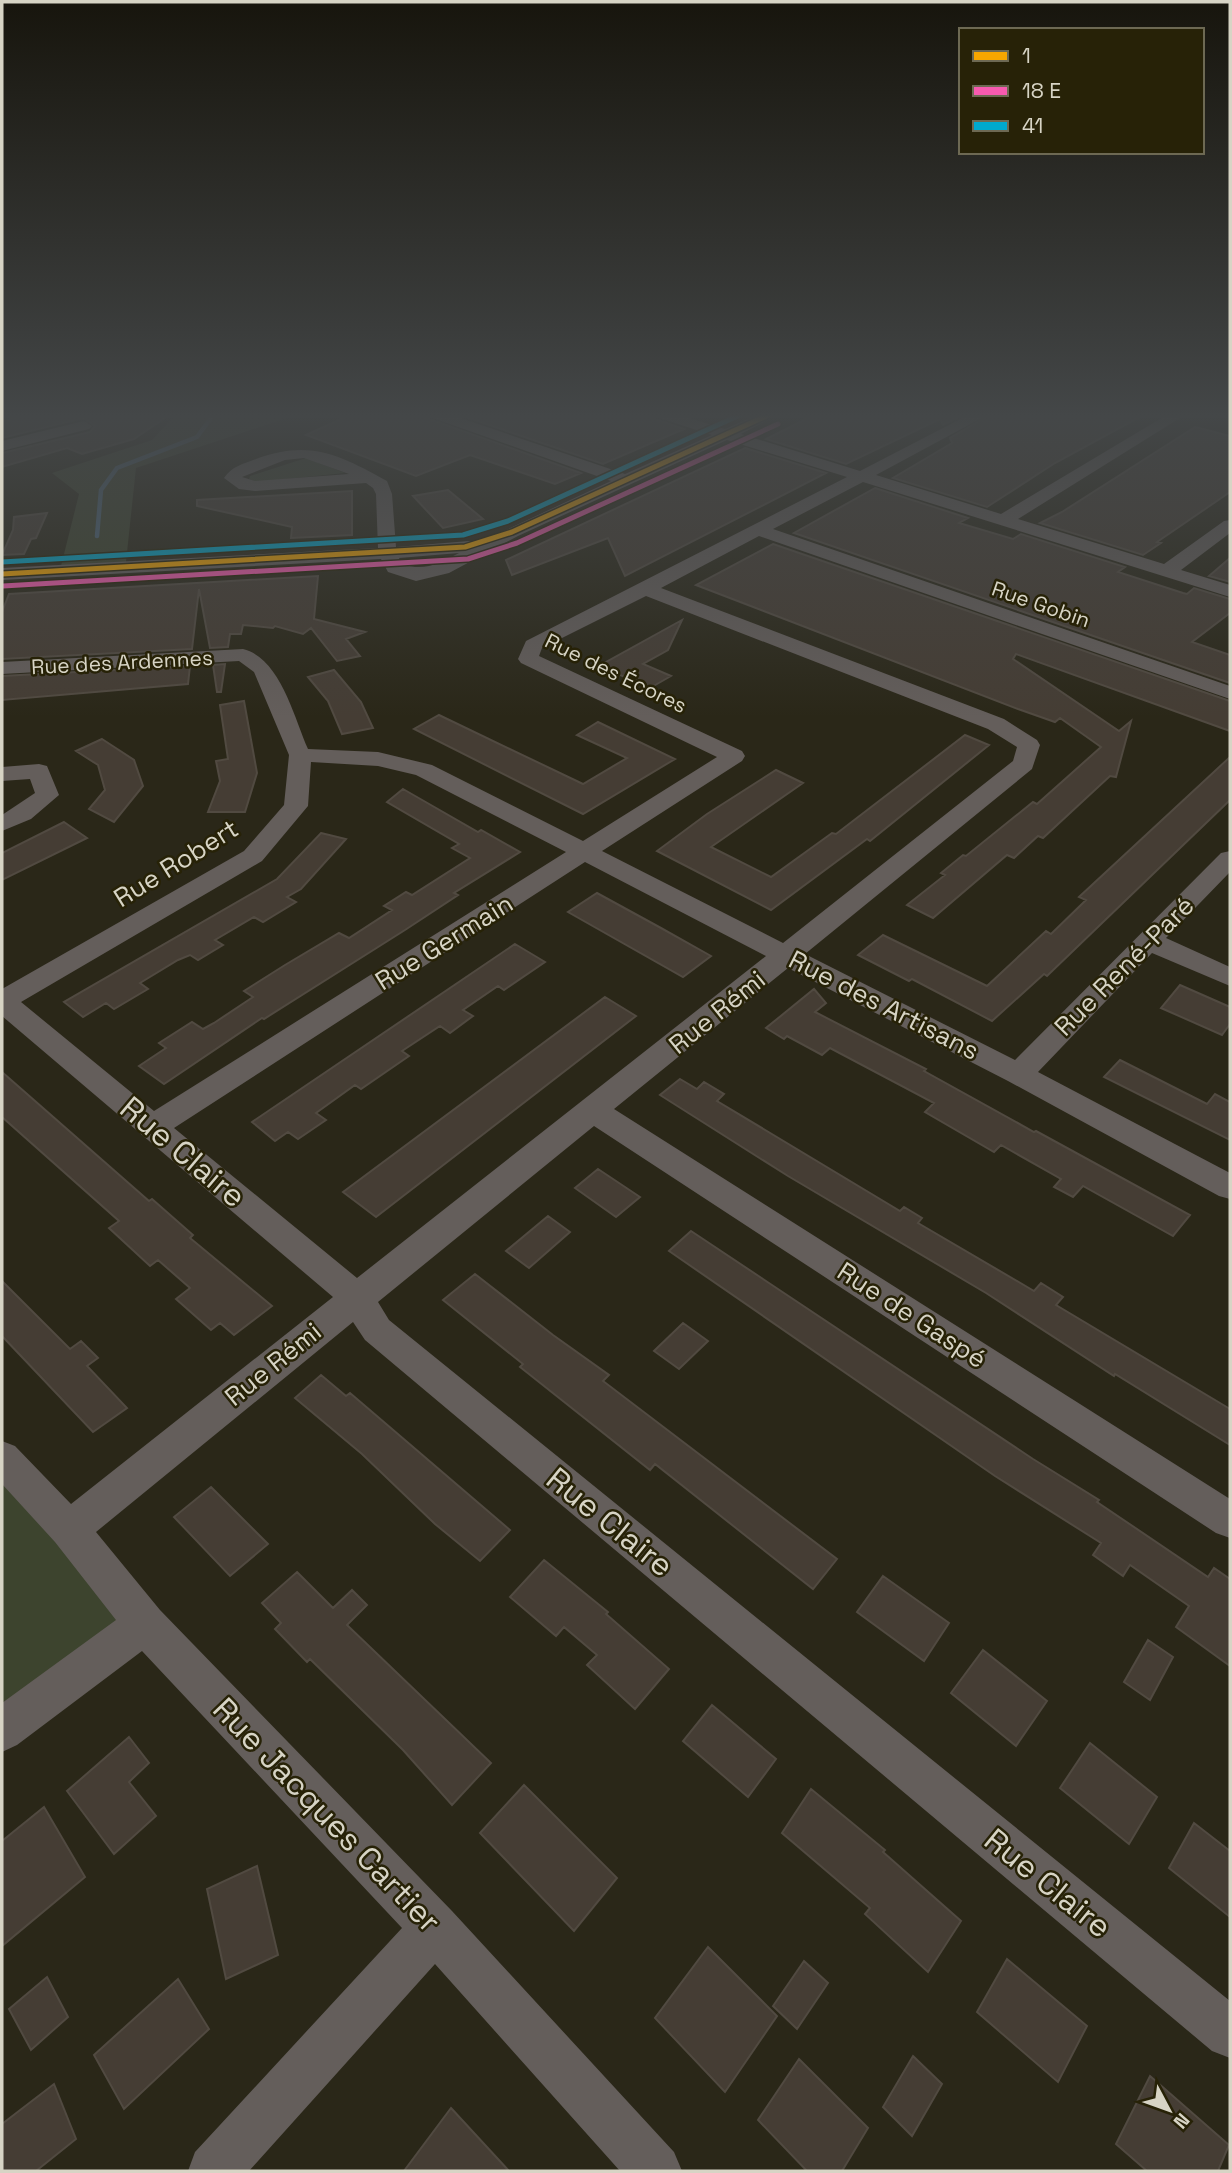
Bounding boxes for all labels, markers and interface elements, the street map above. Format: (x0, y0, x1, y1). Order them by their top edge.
legend (959, 28, 1204, 154)
text: 1 (1022, 42, 1031, 69)
text: 18 E (1022, 77, 1061, 104)
text: 41 (1022, 112, 1043, 139)
street label: Rue Gobin (988, 575, 1094, 633)
street label: Rue des Écores (541, 627, 691, 719)
street label: Rue des Ardennes (30, 644, 214, 680)
street label: Rue Robert (107, 811, 245, 915)
street label: Rue Germain (369, 886, 519, 998)
street label: Rue René-Paré (1047, 889, 1201, 1043)
street label: Rue des Artisans (783, 942, 985, 1068)
street label: Rue Rémi (662, 963, 772, 1061)
street label: Rue Claire (112, 1088, 254, 1216)
street label: Rue de Gaspé (831, 1254, 993, 1376)
street label: Rue Rémi (218, 1315, 328, 1413)
street label: Rue Claire (538, 1459, 682, 1585)
street label: Rue Jacques Cartier (205, 1689, 449, 1941)
street label: Rue Claire (976, 1820, 1120, 1946)
north arrow (1134, 2075, 1204, 2145)
text: N (1168, 2108, 1195, 2134)

